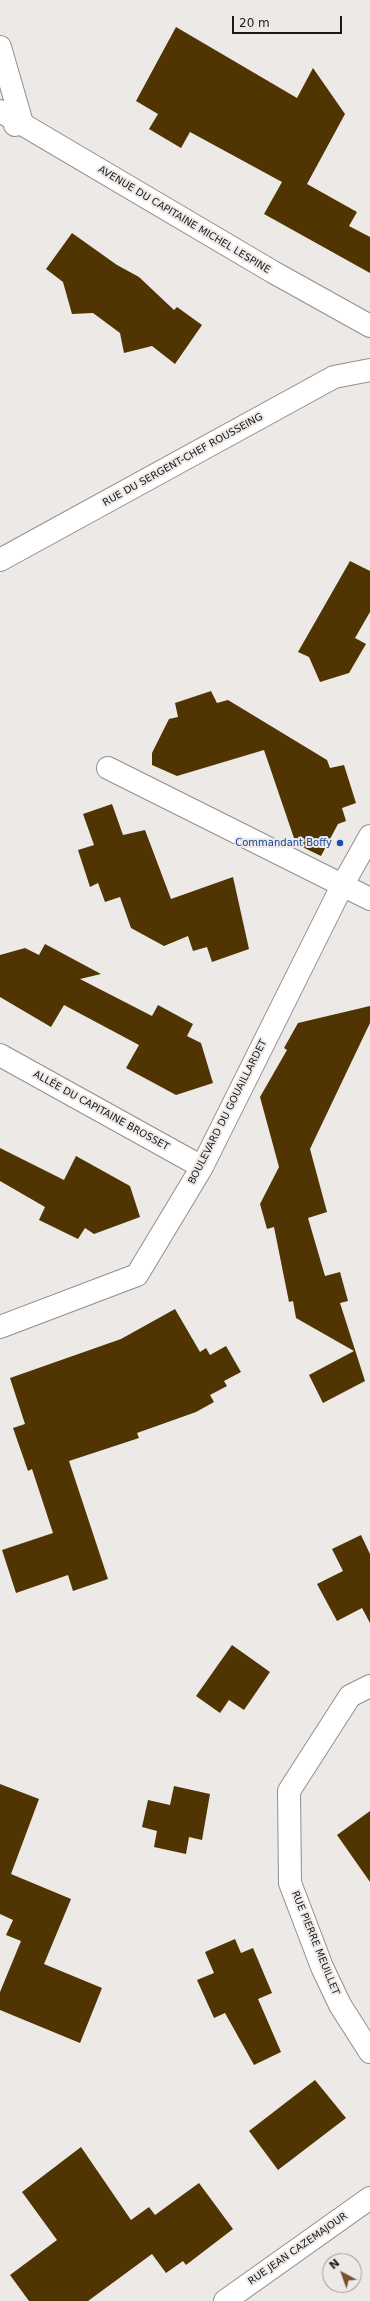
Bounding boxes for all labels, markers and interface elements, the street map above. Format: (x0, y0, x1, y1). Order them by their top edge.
scale bar (234, 8, 344, 34)
text: 20 m (239, 16, 270, 30)
street label: AVENUE DU CAPITAINE MICHEL LESPINE (96, 164, 272, 276)
street label: RUE DU SERGENT-CHEF ROUSSEING (101, 411, 265, 509)
place label: Commandant Boffy (235, 837, 332, 849)
marker: Commandant Boffy (335, 838, 345, 848)
street label: BOULEVARD DU GOUAILLARDET (186, 1038, 270, 1186)
street label: ALLÉE DU CAPITAINE BROSSET (31, 1068, 171, 1154)
street label: RUE PIERRE MEUILLET (289, 1889, 341, 1997)
street label: RUE JEAN CAZEMAJOUR (246, 2210, 350, 2288)
north arrow (322, 2253, 362, 2293)

